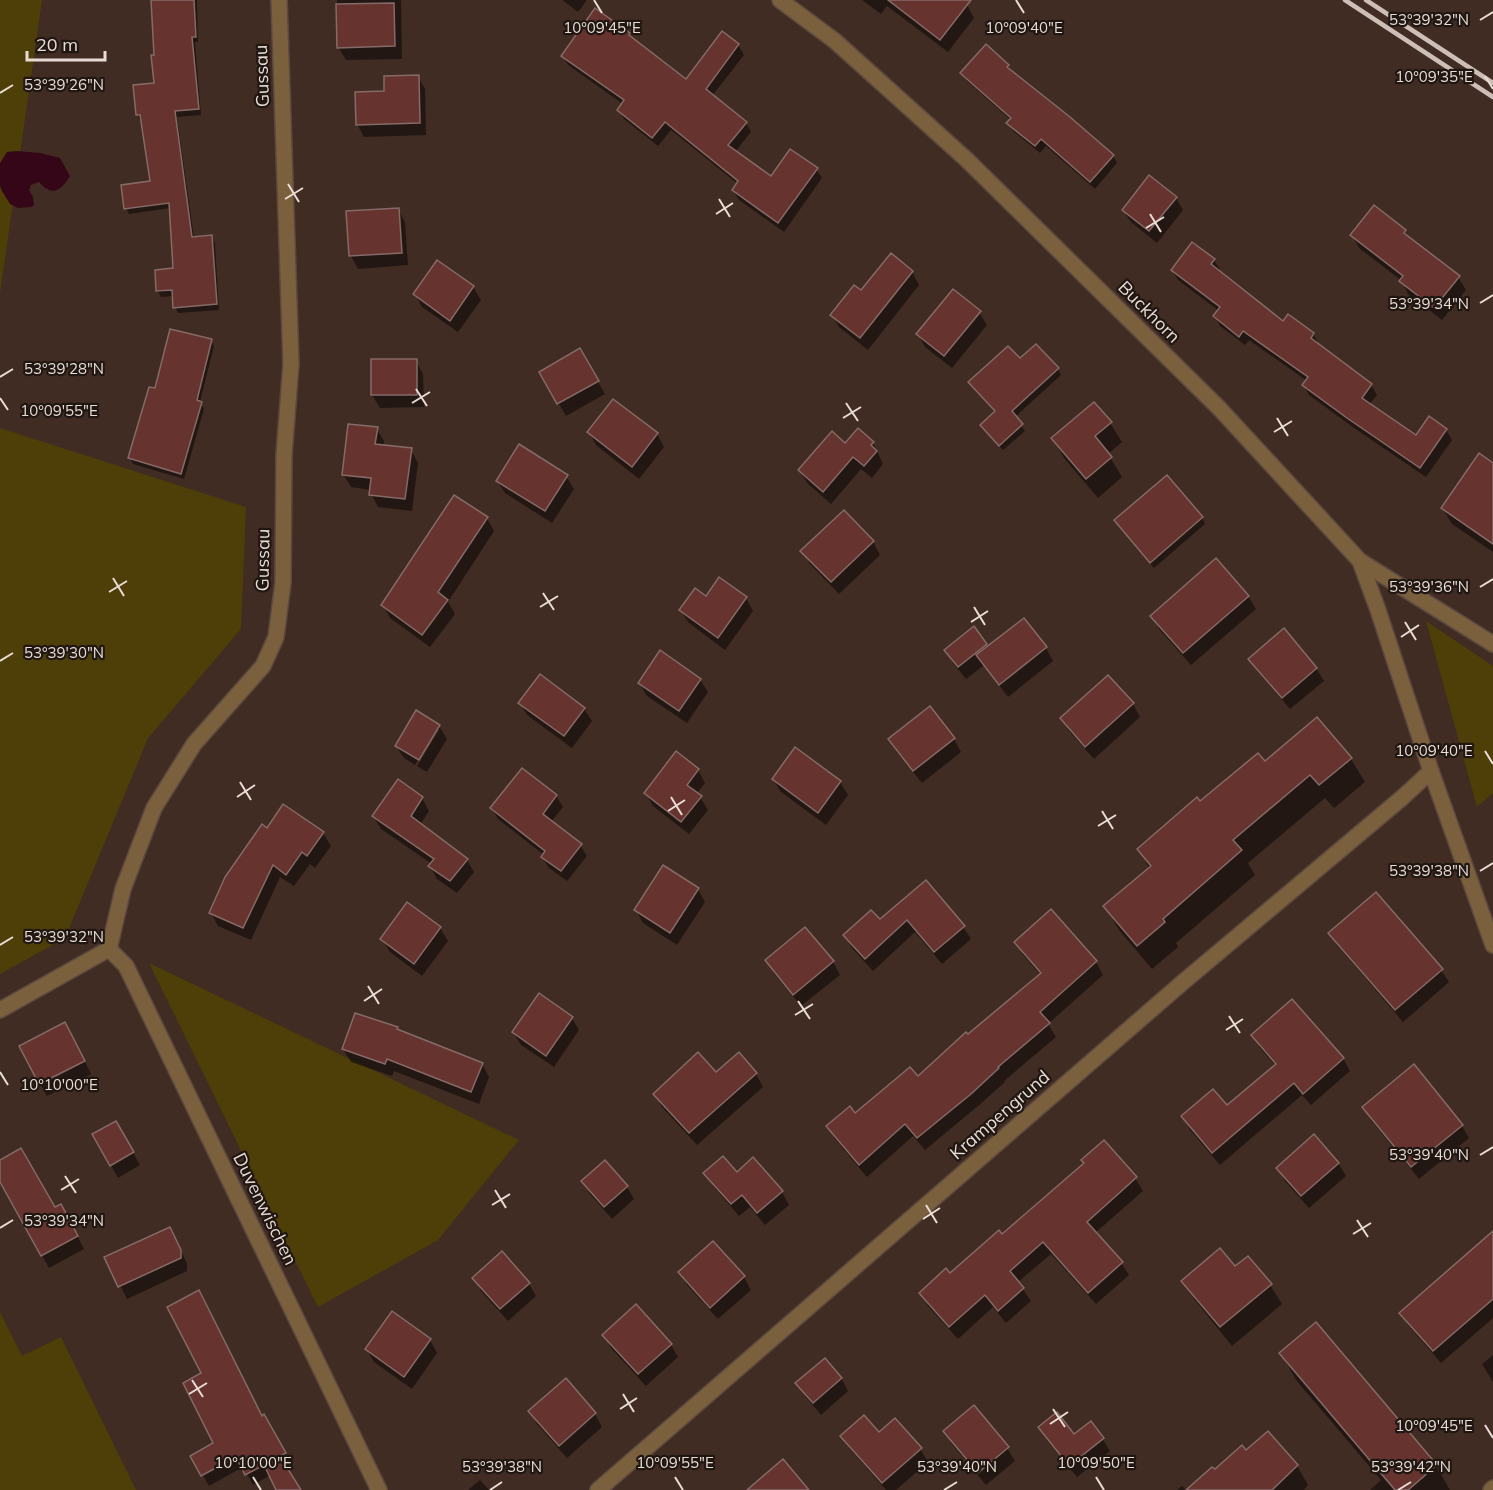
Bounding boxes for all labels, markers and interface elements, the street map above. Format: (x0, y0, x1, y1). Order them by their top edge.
text: 53°39'32"N (1389, 10, 1469, 29)
text: 10°09'45"E (563, 18, 641, 37)
text: 10°09'40"E (985, 18, 1063, 37)
scale bar (27, 24, 105, 62)
text: 20 m (36, 33, 78, 56)
street label: Gussau (249, 44, 274, 108)
text: 10°09'35"E (1395, 67, 1473, 86)
text: 53°39'26"N (24, 75, 104, 94)
street label: Buckhorn (1113, 276, 1185, 348)
text: 53°39'34"N (1389, 294, 1469, 313)
text: 53°39'28"N (24, 359, 104, 378)
text: 10°09'55"E (20, 401, 98, 420)
street label: Gussau (250, 528, 275, 591)
text: 53°39'36"N (1389, 577, 1469, 596)
text: 53°39'30"N (24, 643, 104, 662)
text: 10°09'40"E (1395, 741, 1473, 760)
text: 53°39'38"N (1389, 861, 1469, 880)
text: 53°39'32"N (24, 927, 104, 946)
street label: Krampengrund (945, 1065, 1054, 1164)
text: 10°10'00"E (20, 1075, 98, 1094)
text: 53°39'40"N (1389, 1145, 1469, 1164)
street label: Duvenwischen (228, 1149, 303, 1269)
text: 53°39'34"N (24, 1211, 104, 1230)
text: 10°09'45"E (1395, 1416, 1473, 1435)
text: 10°10'00"E (214, 1453, 292, 1472)
text: 10°09'55"E (636, 1453, 714, 1472)
text: 10°09'50"E (1057, 1453, 1135, 1472)
text: 53°39'38"N (462, 1457, 542, 1476)
text: 53°39'40"N (917, 1457, 997, 1476)
text: 53°39'42"N (1371, 1457, 1451, 1476)

